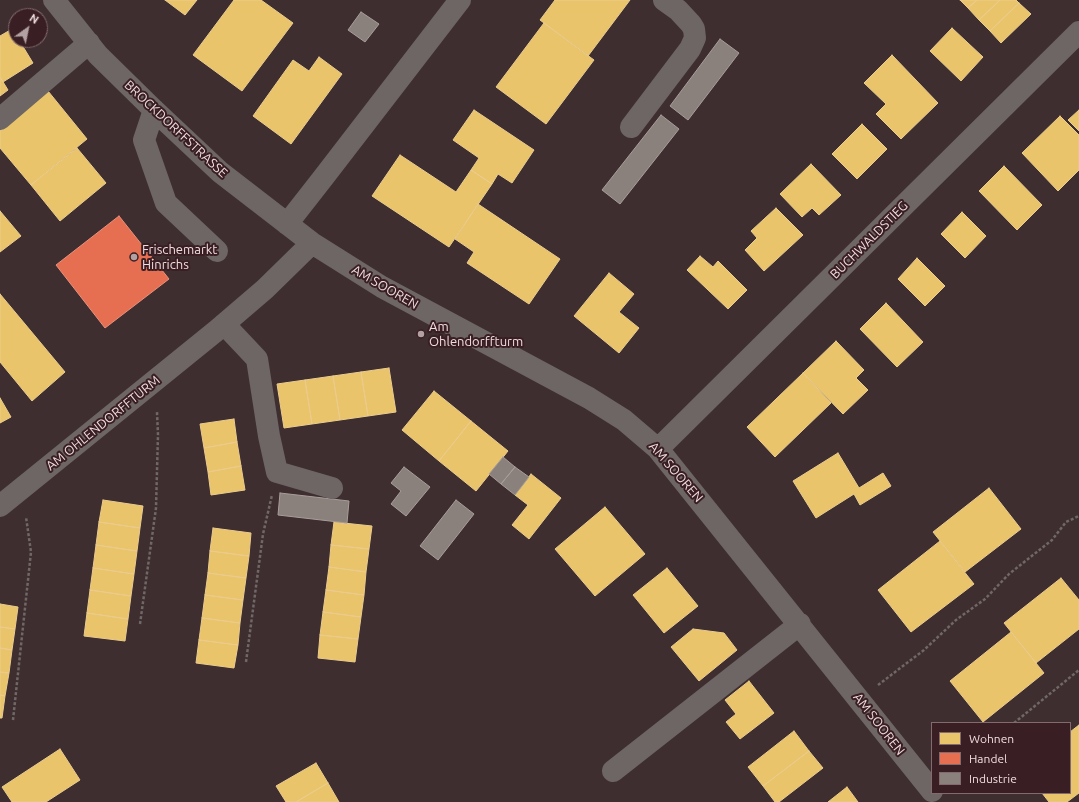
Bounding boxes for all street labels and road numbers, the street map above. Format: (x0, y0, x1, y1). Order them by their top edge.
street label: BROCKDORFFSTRASSE (121, 77, 231, 181)
street label: BUCHWALDSTIEG (827, 198, 911, 282)
street label: AM SOOREN (349, 262, 421, 312)
street label: AM OHLENDORFFTURM (43, 372, 163, 474)
street label: AM SOOREN (646, 439, 706, 505)
street label: AM SOOREN (850, 690, 908, 758)

